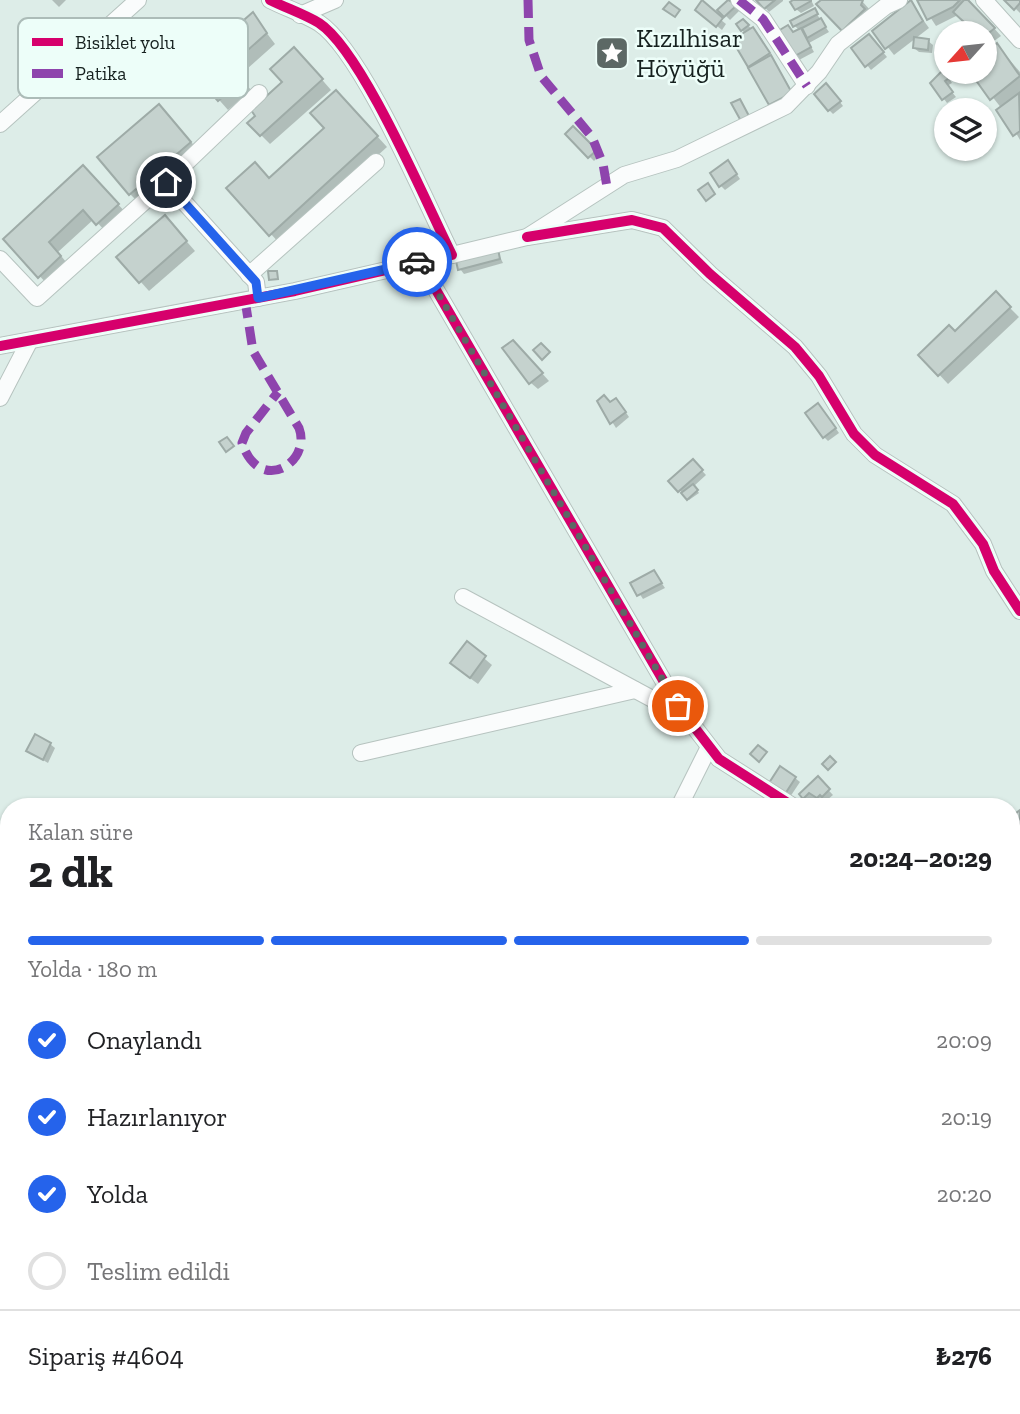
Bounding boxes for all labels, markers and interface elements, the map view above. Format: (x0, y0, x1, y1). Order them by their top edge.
legend (18, 18, 248, 98)
north arrow (934, 21, 998, 84)
map controls (934, 21, 997, 161)
place label: Kızılhisar Höyüğü (636, 22, 743, 84)
text: Bisiklet yolu (75, 31, 175, 54)
place icon: Kızılhisar Höyüğü (593, 34, 631, 72)
text: Patika (75, 62, 126, 85)
button: layers (934, 98, 997, 161)
pin (136, 152, 196, 212)
icon: home (147, 163, 185, 201)
courier (382, 227, 452, 297)
icon: car (398, 243, 436, 281)
pin (648, 676, 708, 736)
icon: bag (659, 687, 697, 725)
text: Kalan süre (28, 818, 133, 846)
text: 20:24–20:29 (849, 842, 992, 874)
text: 2 dk (28, 844, 113, 899)
text: Yolda · 180 m (28, 955, 157, 983)
icon: check (28, 1021, 66, 1059)
text: Onaylandı (87, 1024, 202, 1056)
text: 20:09 (936, 1026, 992, 1054)
icon: check (28, 1098, 66, 1136)
text: Hazırlanıyor (87, 1101, 228, 1133)
text: 20:19 (941, 1103, 992, 1131)
icon: check (28, 1175, 66, 1213)
text: Yolda (87, 1178, 148, 1210)
text: 20:20 (937, 1180, 992, 1208)
text: Teslim edildi (87, 1255, 230, 1287)
text: Sipariş #4604 (28, 1340, 184, 1372)
text: ₺276 (936, 1340, 992, 1372)

